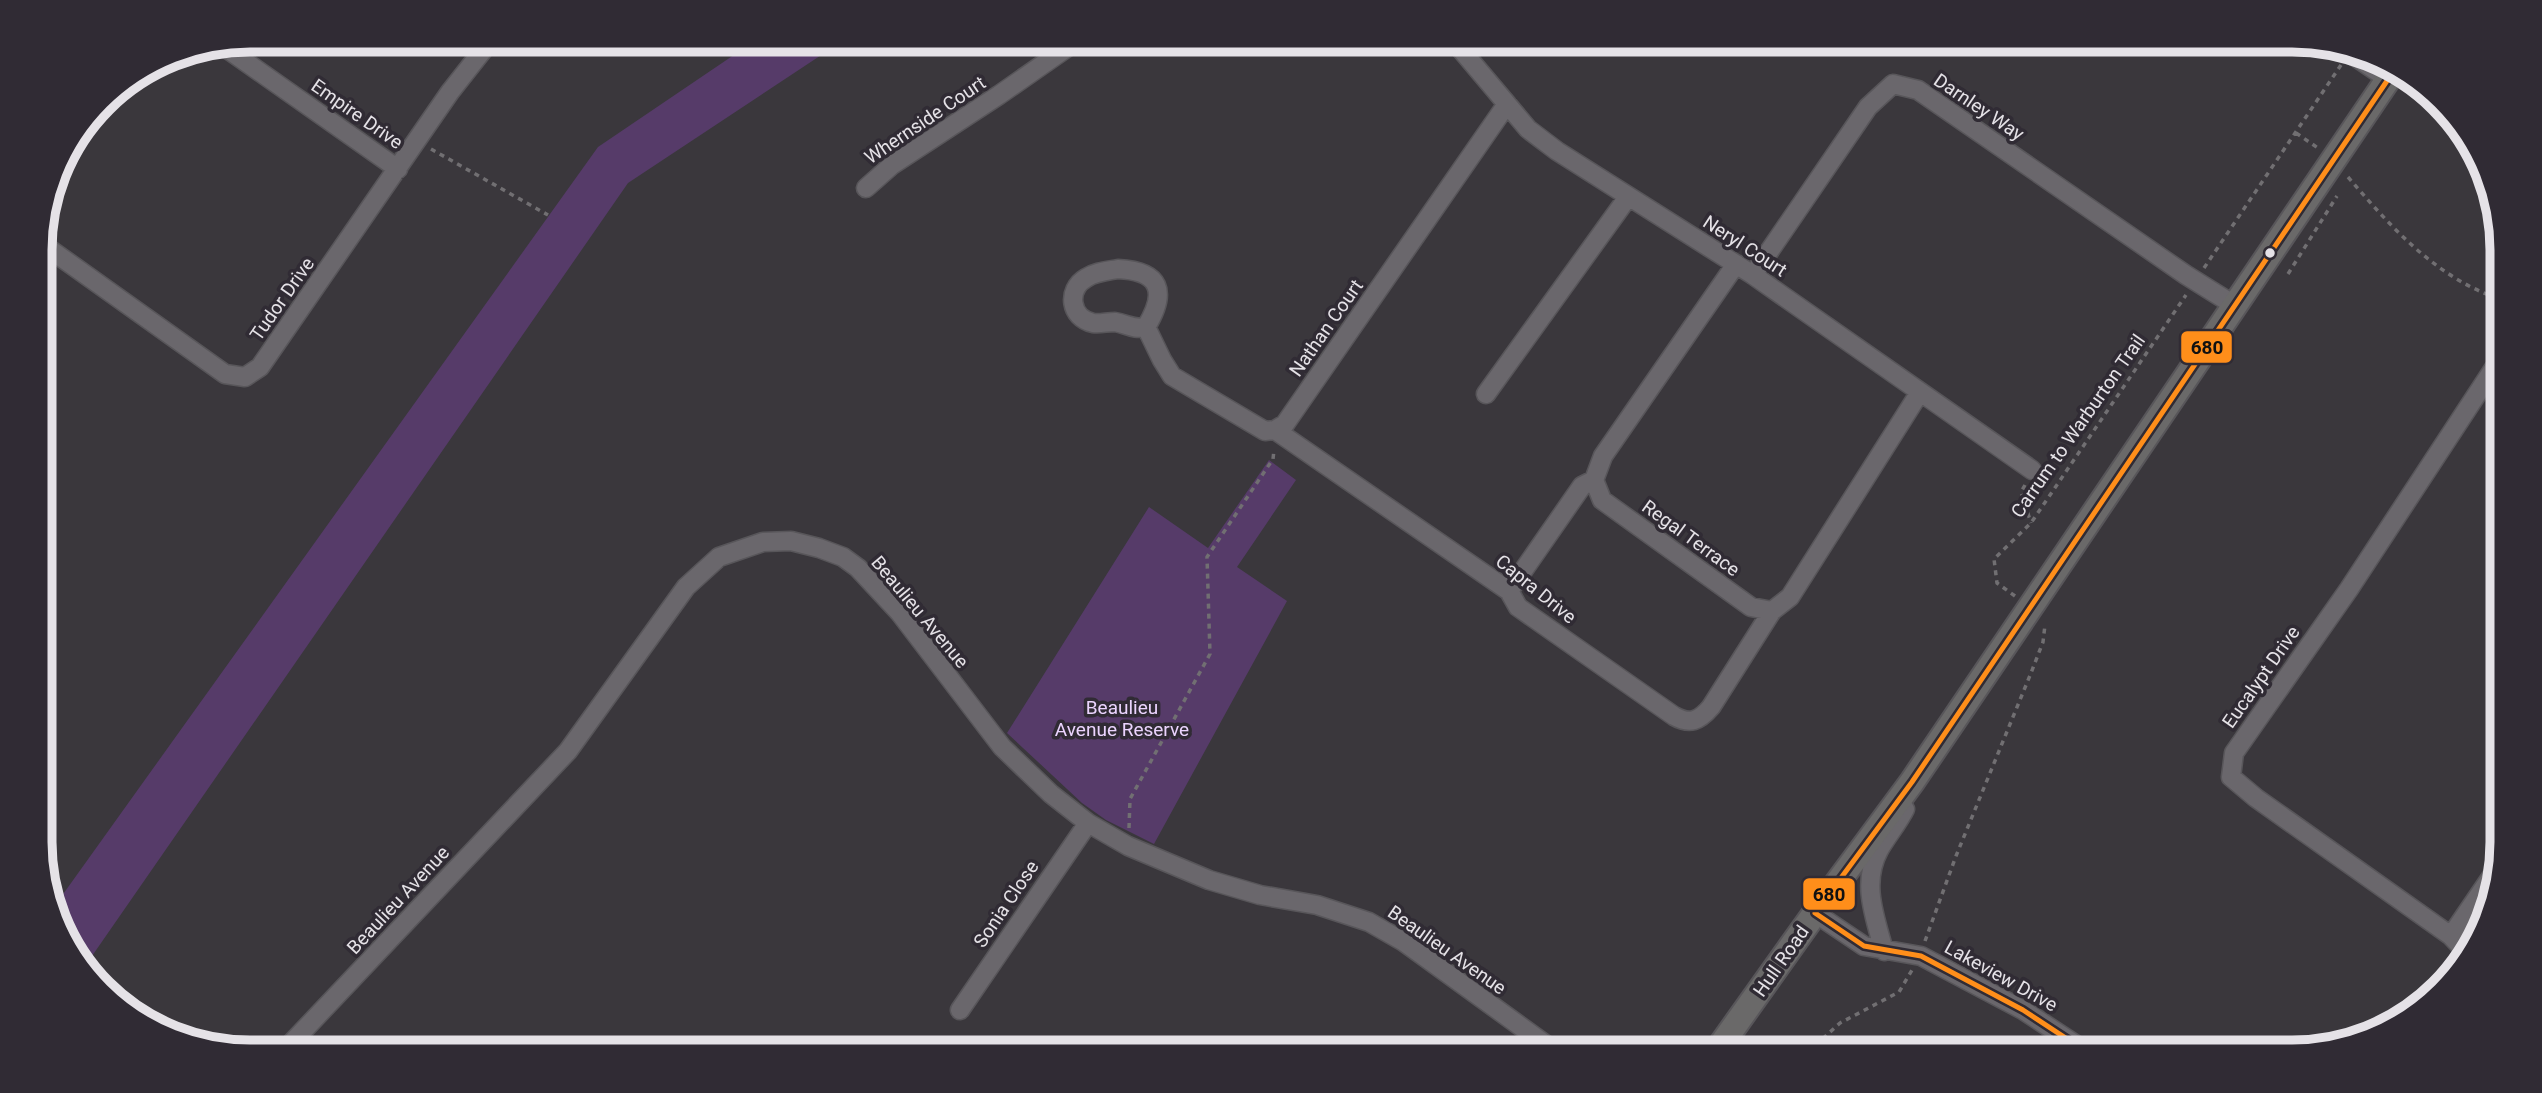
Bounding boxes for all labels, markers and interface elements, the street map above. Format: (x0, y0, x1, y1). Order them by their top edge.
street label: Darnley Way (1930, 68, 2028, 146)
street label: Whernside Court (860, 71, 990, 169)
street label: Empire Drive (307, 74, 407, 154)
street label: Neryl Court (1699, 210, 1791, 282)
unlabelled marker (2263, 246, 2277, 260)
street label: Tudor Drive (245, 253, 319, 345)
street label: Nathan Court (1284, 275, 1368, 381)
street label: Carrum to Warburton Trail (2006, 330, 2150, 522)
line badge: 680 (2180, 330, 2233, 364)
text: 680 (2191, 336, 2223, 359)
street label: Regal Terrace (1638, 495, 1744, 581)
street label: Capra Drive (1491, 549, 1581, 629)
street label: Beaulieu Avenue (866, 551, 974, 673)
street label: Eucalypt Drive (2217, 622, 2305, 732)
park label: Beaulieu Avenue Reserve (1055, 696, 1189, 741)
street label: Beaulieu Avenue (342, 841, 454, 959)
street label: Sonia Close (969, 856, 1043, 952)
line badge: 680 (1802, 877, 1856, 911)
text: 680 (1813, 883, 1845, 906)
street label: Beaulieu Avenue (1383, 901, 1511, 999)
street label: Hull Road (1748, 921, 1814, 1001)
street label: Lakeview Drive (1941, 936, 2061, 1016)

